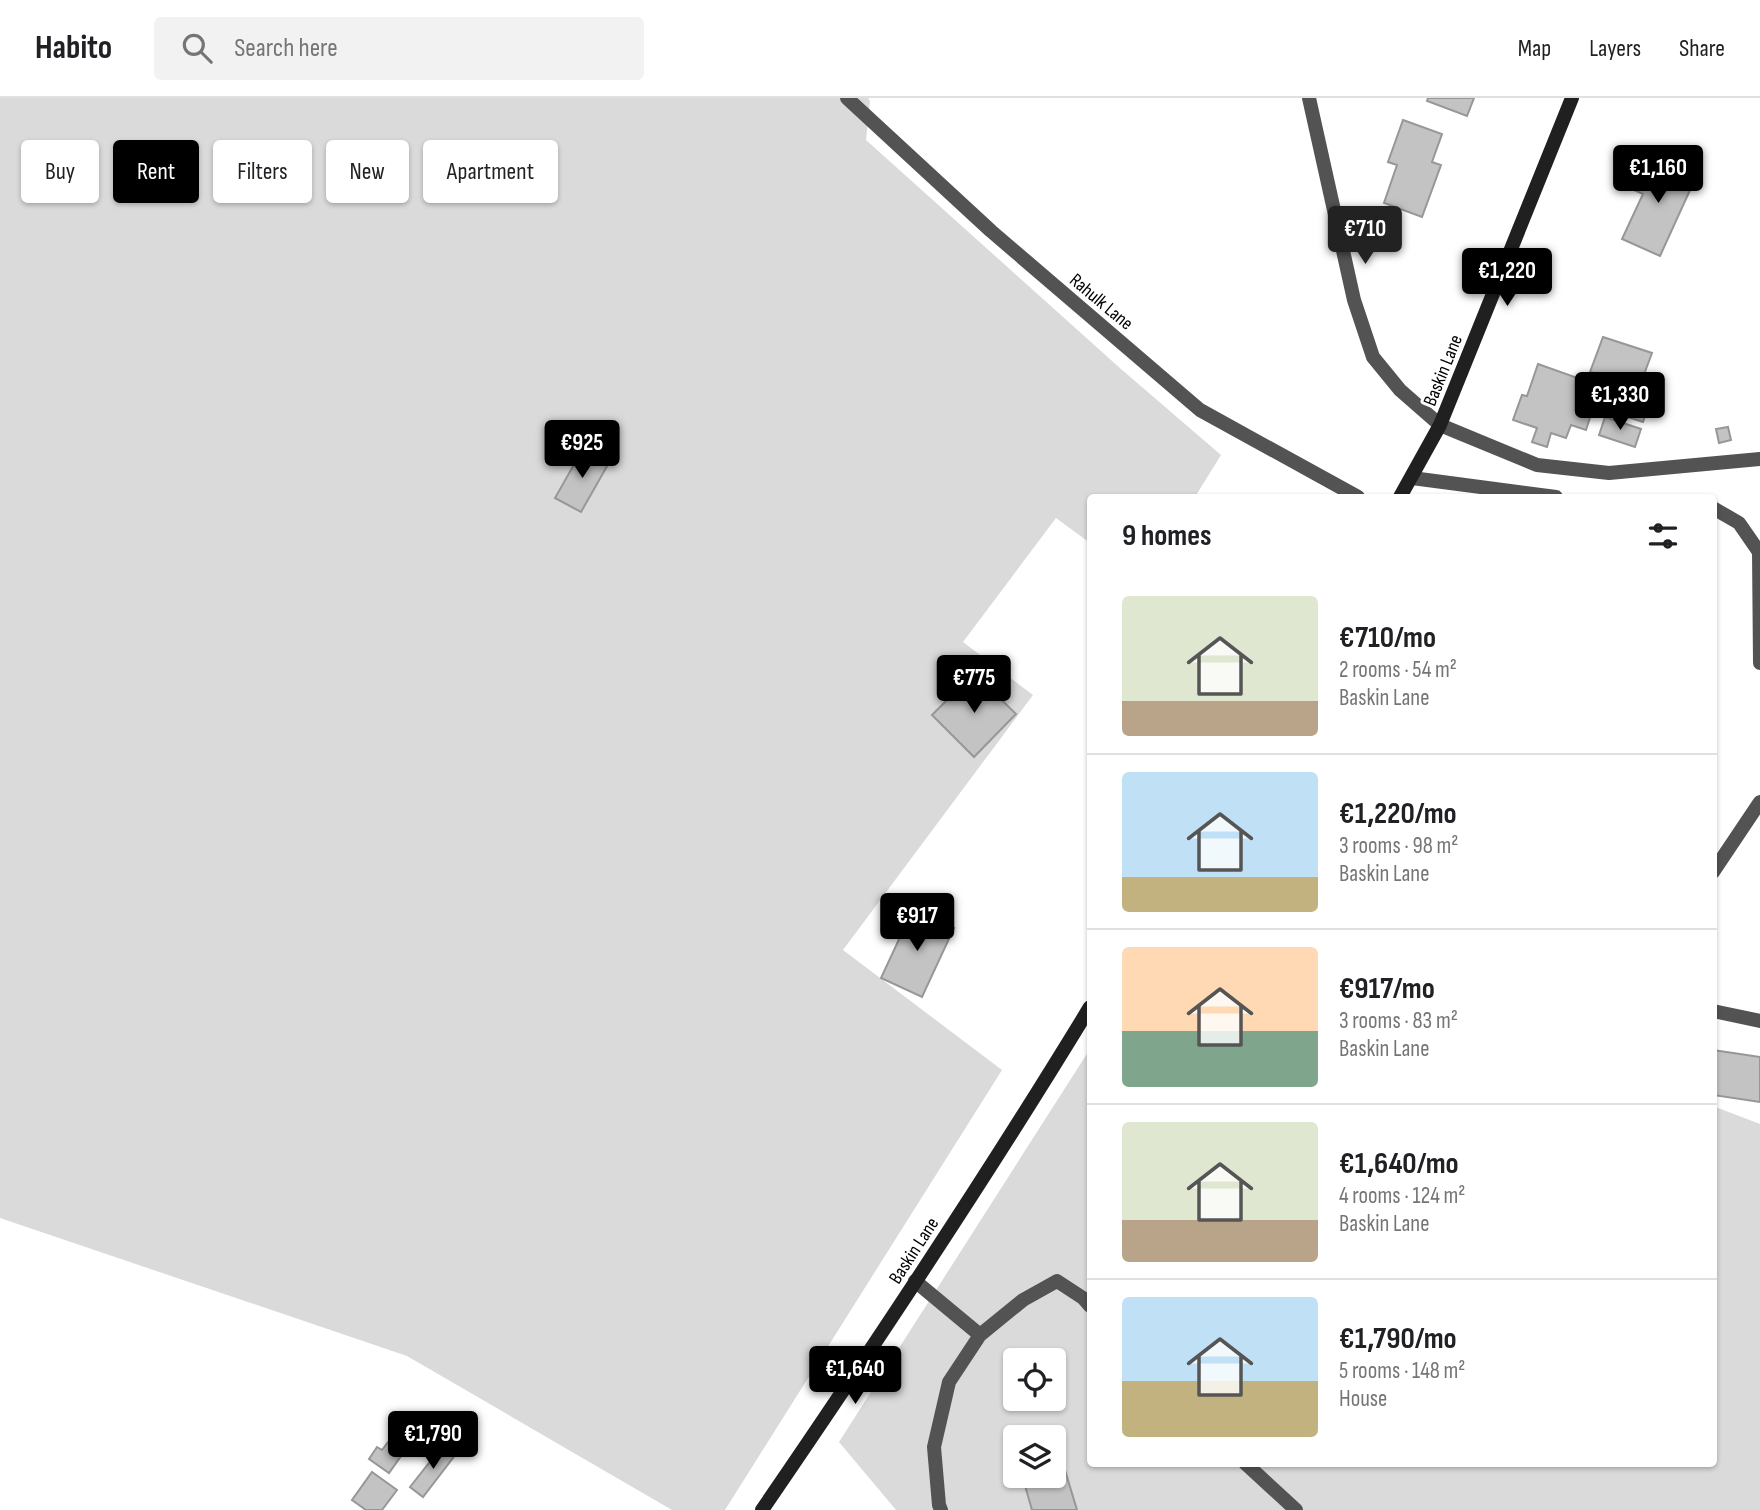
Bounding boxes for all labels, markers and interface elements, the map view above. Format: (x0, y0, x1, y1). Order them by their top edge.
search box (154, 17, 644, 80)
text: Habito (35, 28, 112, 68)
icon: search (178, 29, 216, 67)
text: Search here (234, 33, 338, 64)
text: Map (1518, 34, 1551, 63)
text: Layers (1589, 34, 1641, 63)
text: Share (1679, 34, 1725, 63)
chip: Buy (21, 140, 99, 203)
chip: Rent (113, 140, 199, 203)
chip: Filters (213, 140, 312, 203)
chip: New (326, 140, 409, 203)
chip: Apartment (423, 140, 558, 203)
pin: €1,160 (1601, 146, 1715, 205)
text: €1,160 (1629, 154, 1687, 182)
pin: €710 (1324, 206, 1406, 266)
text: €710 (1344, 215, 1386, 243)
pin: €1,220 (1450, 248, 1564, 308)
text: €1,220 (1478, 257, 1536, 285)
street label: Rahulk Lane (1065, 269, 1137, 335)
street label: Baskin Lane (1419, 332, 1468, 410)
pin: €1,330 (1563, 372, 1677, 432)
text: €1,330 (1591, 381, 1649, 409)
pin: €925 (541, 420, 623, 480)
text: €925 (561, 429, 603, 457)
icon: filters (1644, 517, 1682, 555)
text: 9 homes (1122, 518, 1212, 554)
text: €710/mo (1339, 620, 1436, 656)
icon: home (1178, 624, 1262, 708)
pin: €775 (933, 656, 1015, 715)
text: 2 rooms · 54 m² (1339, 656, 1457, 684)
text: €775 (953, 664, 995, 692)
text: Baskin Lane (1339, 684, 1429, 712)
text: €1,220/mo (1339, 796, 1457, 832)
icon: home (1178, 800, 1262, 884)
text: 3 rooms · 98 m² (1339, 832, 1458, 860)
text: Baskin Lane (1339, 860, 1429, 888)
pin: €917 (876, 894, 958, 953)
text: €917 (896, 902, 938, 930)
text: €917/mo (1339, 971, 1435, 1007)
icon: home (1178, 975, 1262, 1059)
text: 3 rooms · 83 m² (1339, 1007, 1458, 1035)
text: Baskin Lane (1339, 1035, 1429, 1063)
text: €1,640/mo (1339, 1146, 1459, 1182)
icon: home (1178, 1150, 1262, 1234)
text: 4 rooms · 124 m² (1339, 1182, 1465, 1210)
text: Baskin Lane (1339, 1210, 1429, 1238)
street label: Baskin Lane (884, 1213, 944, 1288)
text: €1,790/mo (1339, 1321, 1457, 1357)
icon: home (1178, 1325, 1262, 1409)
pin: €1,640 (798, 1346, 912, 1406)
map controls (1003, 1348, 1066, 1488)
button: locate (1003, 1348, 1066, 1411)
text: €1,640 (825, 1355, 885, 1383)
text: 5 rooms · 148 m² (1339, 1357, 1466, 1385)
text: House (1339, 1385, 1387, 1413)
pin: €1,790 (376, 1412, 490, 1471)
text: €1,790 (404, 1420, 462, 1448)
button: layers (1003, 1425, 1066, 1488)

